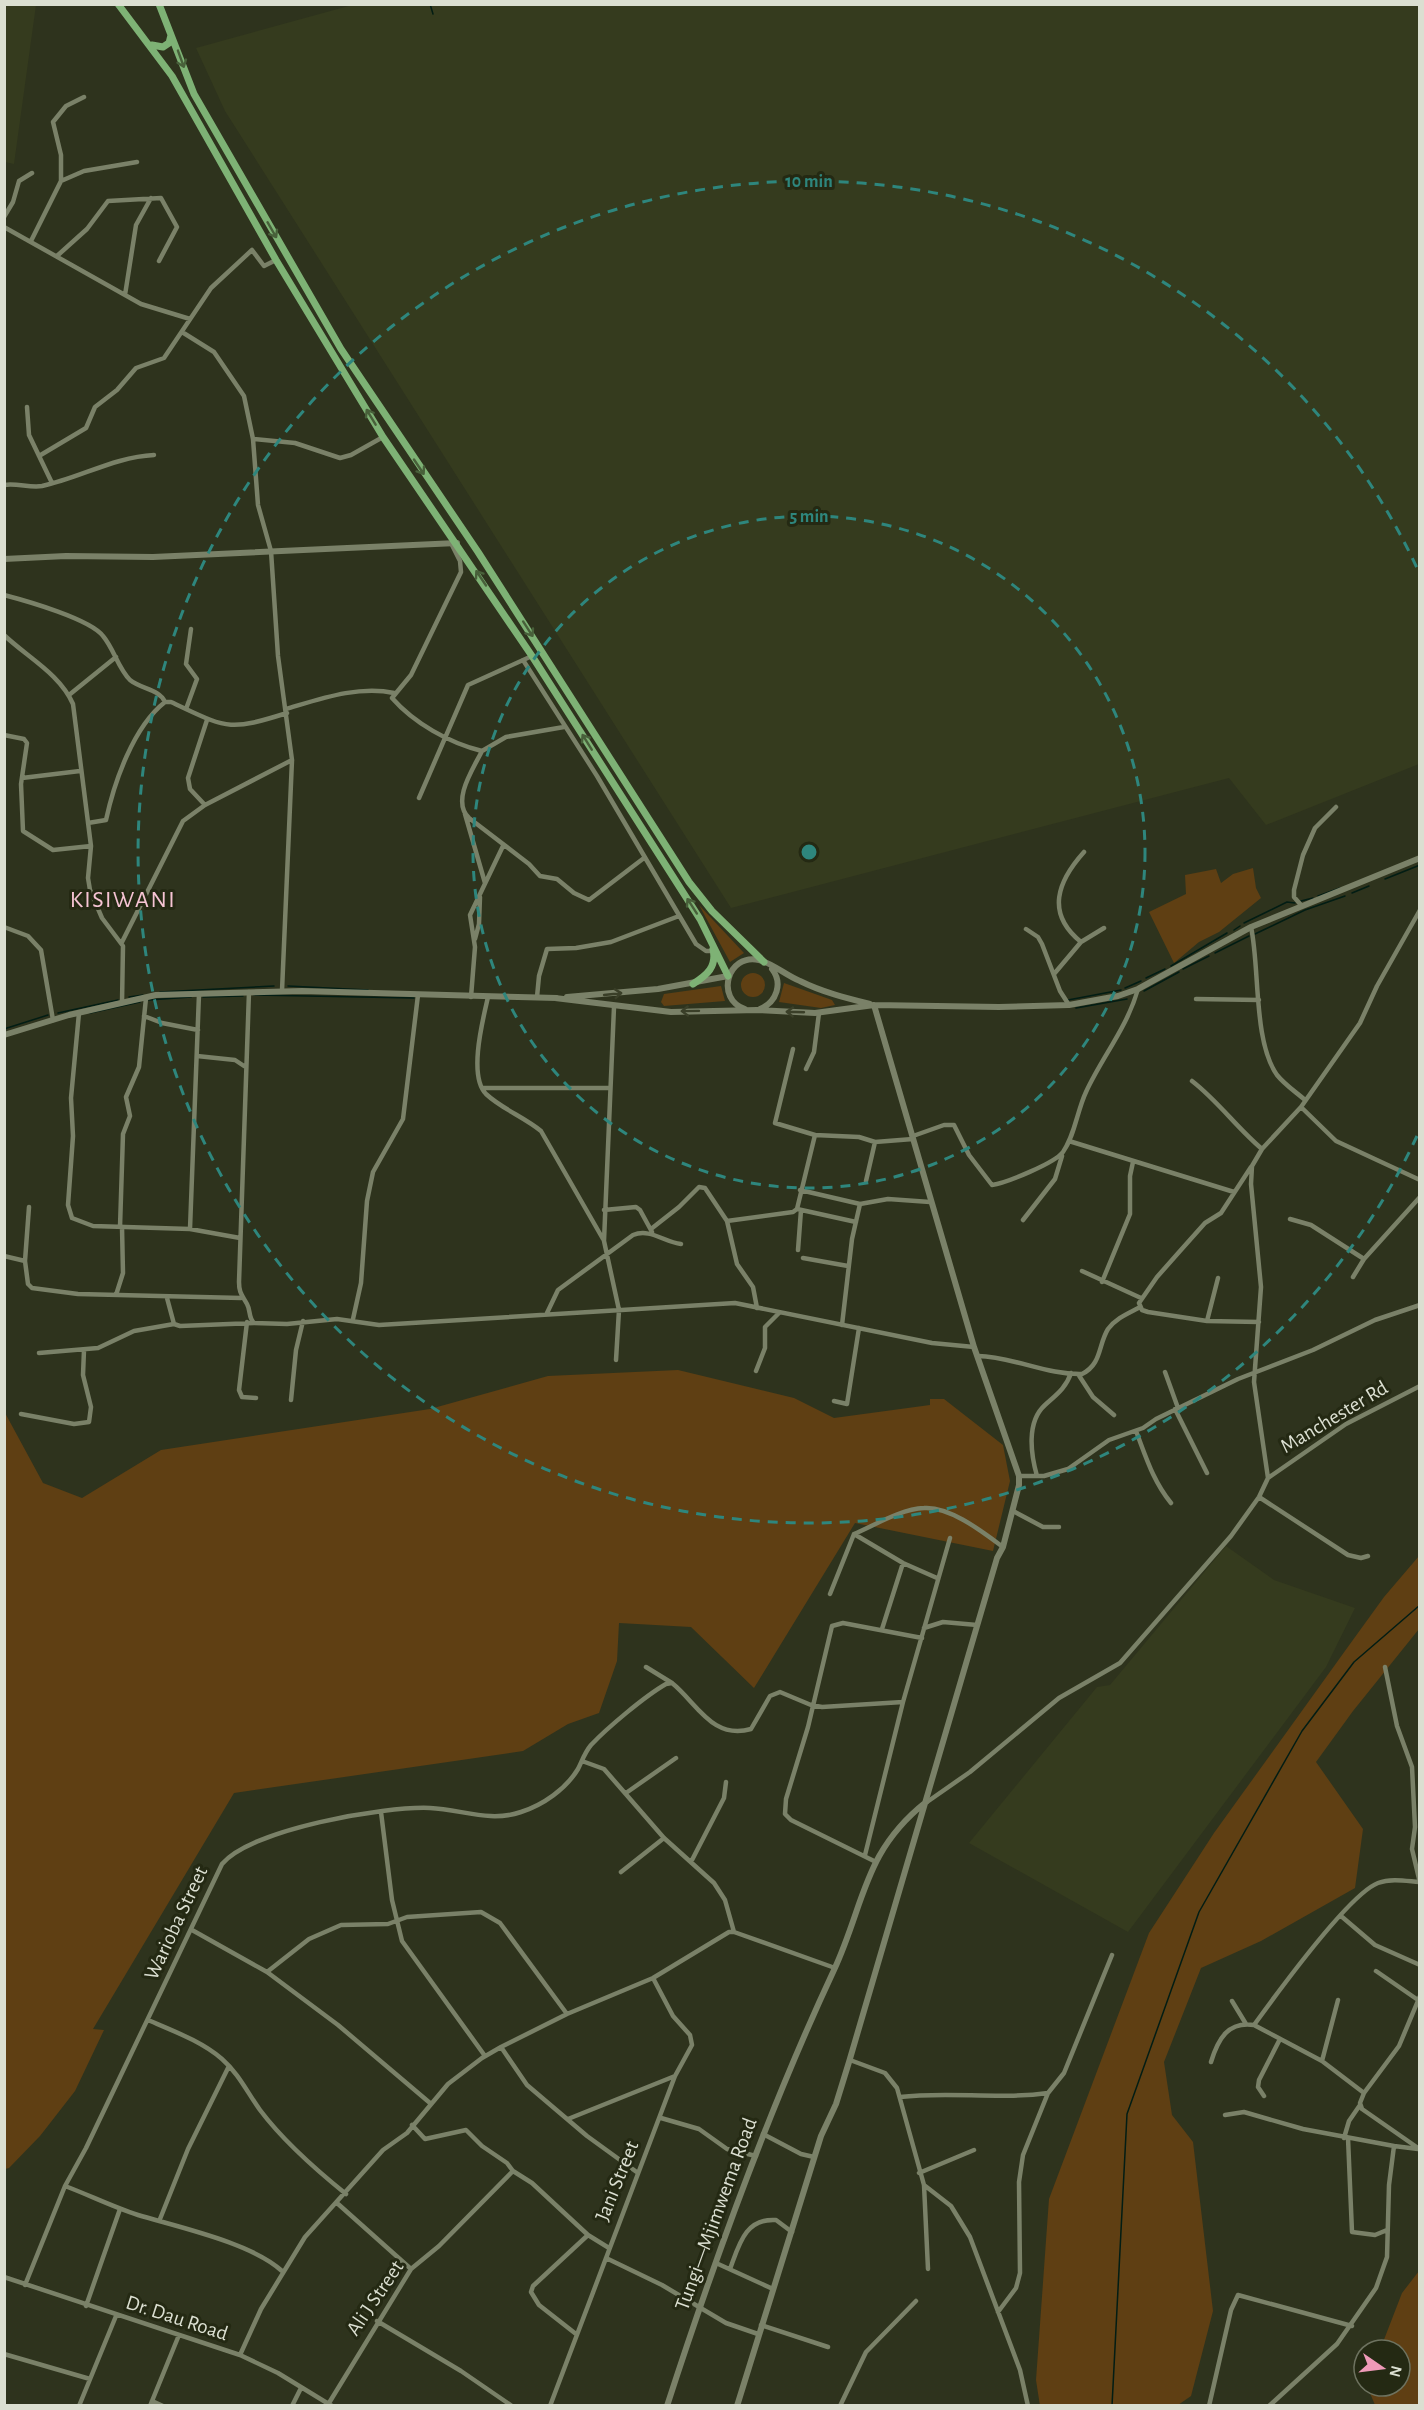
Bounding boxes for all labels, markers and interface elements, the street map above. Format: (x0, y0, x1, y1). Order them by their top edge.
one-way arrow (176, 49, 187, 67)
text: 10 min (785, 173, 833, 191)
one-way arrow (266, 221, 278, 238)
one-way arrow (365, 409, 377, 426)
one-way arrow (413, 459, 425, 475)
text: 5 min (789, 508, 829, 526)
one-way arrow (474, 570, 486, 587)
one-way arrow (522, 620, 534, 637)
one-way arrow (580, 733, 593, 750)
centre of rings (799, 842, 819, 862)
district label: KISIWANI (70, 888, 176, 912)
one-way arrow (685, 898, 697, 915)
one-way arrow (603, 988, 622, 999)
one-way arrow (681, 1006, 701, 1017)
one-way arrow (786, 1006, 805, 1018)
street label: Manchester Rd (1277, 1377, 1391, 1457)
street label: Warioba Street (141, 1863, 212, 1983)
street label: Tungi—Mjimwema Road (671, 2115, 761, 2313)
street label: Jani Street (591, 2138, 643, 2224)
street label: Ali J Street (342, 2257, 408, 2339)
street label: Dr. Dau Road (123, 2292, 231, 2344)
north arrow (1352, 2338, 1412, 2398)
text: N (1386, 2364, 1405, 2379)

